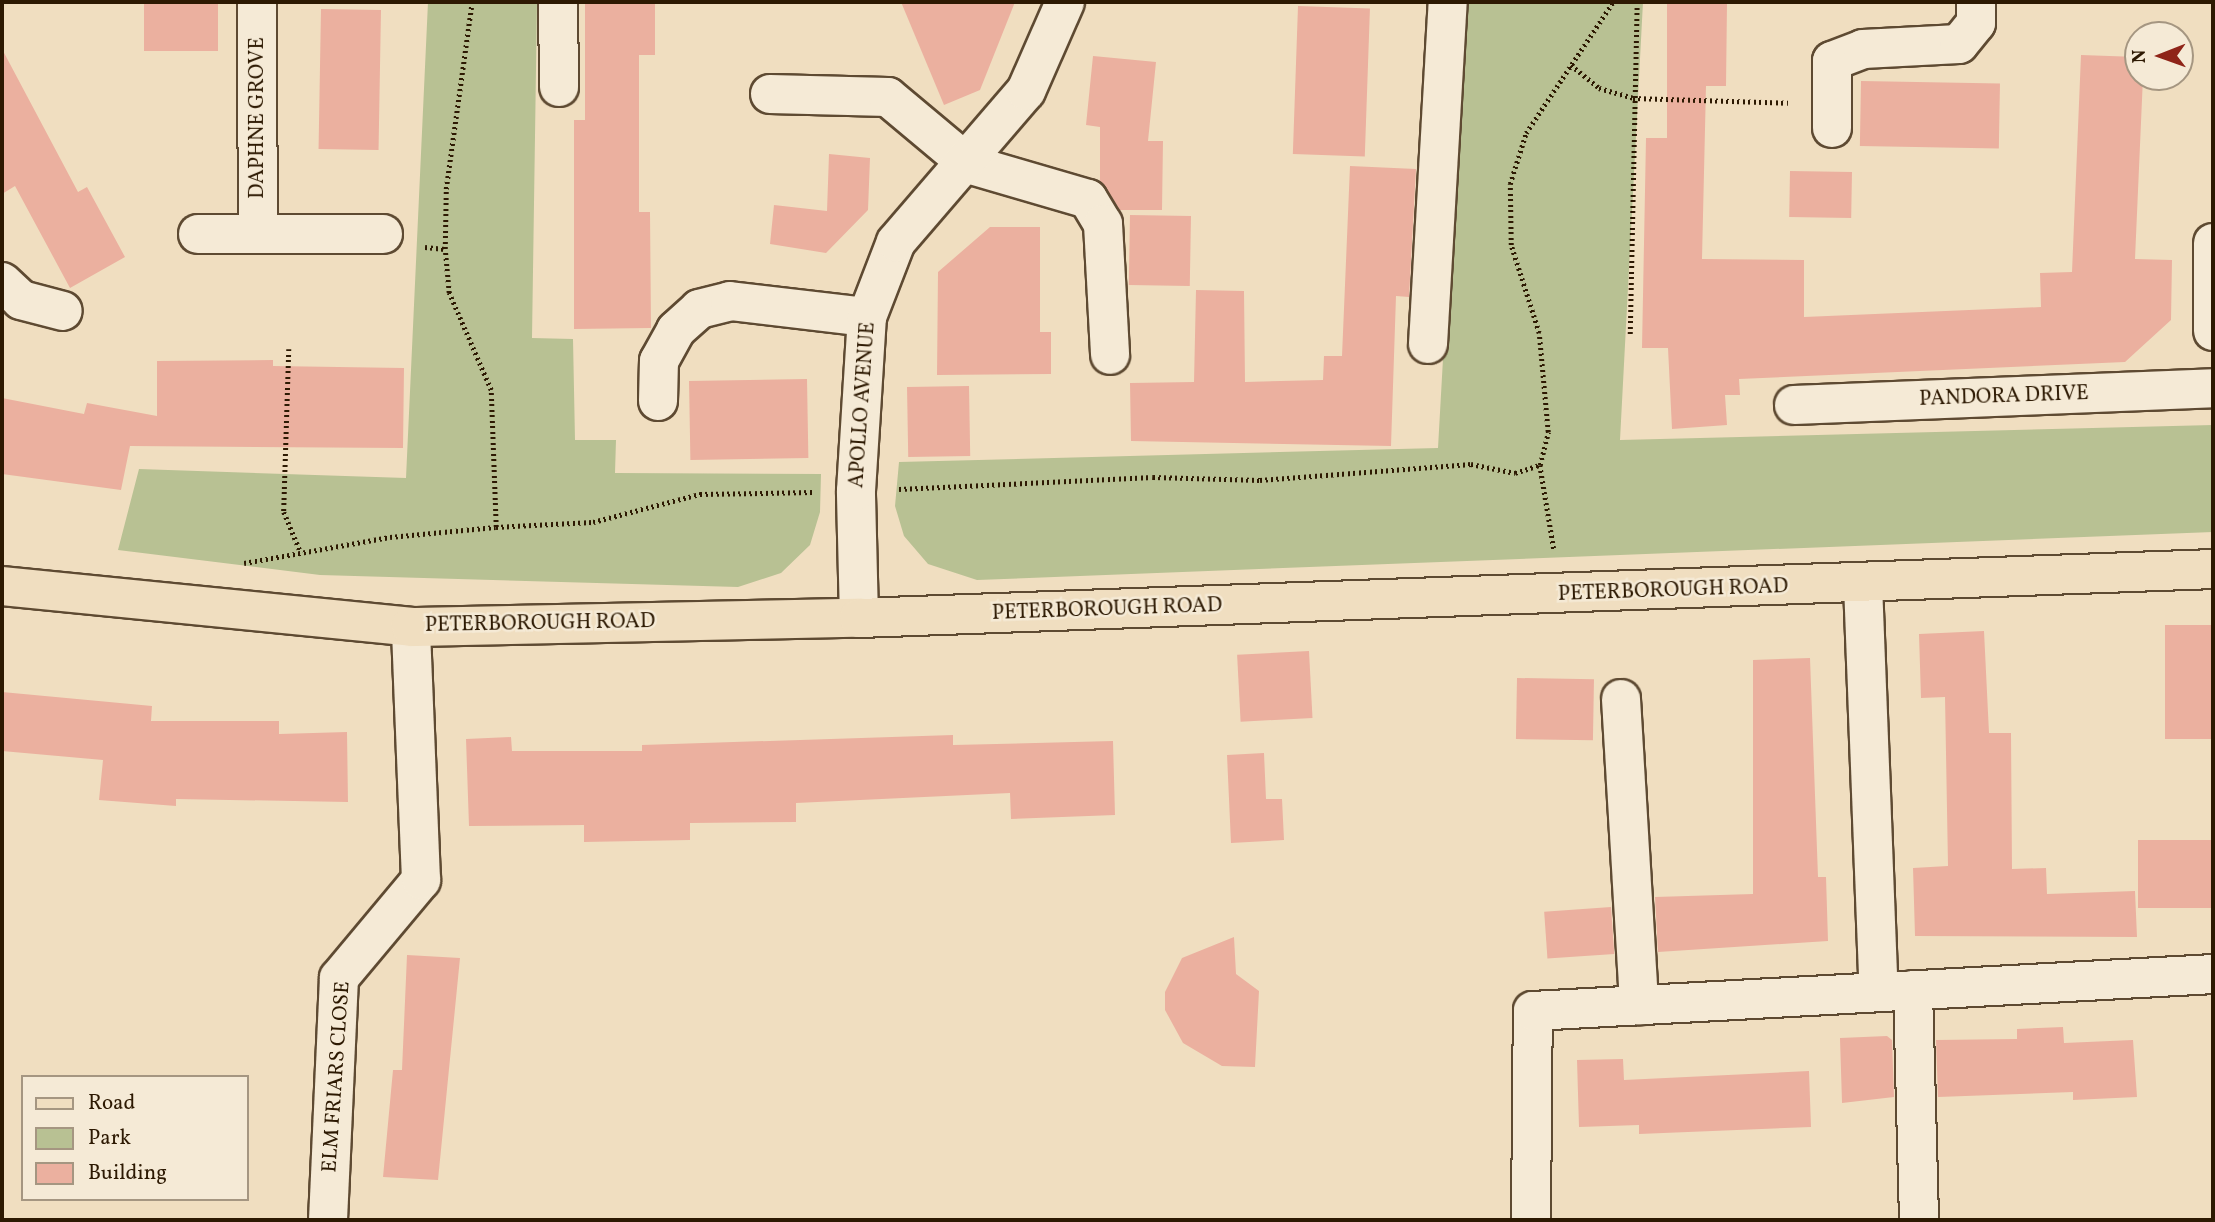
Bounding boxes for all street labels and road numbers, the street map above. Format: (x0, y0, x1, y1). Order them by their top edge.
street label: DAPHNE GROVE (245, 37, 271, 199)
street label: APOLLO AVENUE (845, 321, 881, 489)
street label: PANDORA DRIVE (1919, 381, 2089, 413)
street label: PETERBOROUGH ROAD (1558, 574, 1788, 608)
street label: PETERBOROUGH ROAD (992, 593, 1222, 627)
street label: PETERBOROUGH ROAD (425, 609, 655, 639)
street label: ELM FRIARS CLOSE (318, 981, 356, 1173)

